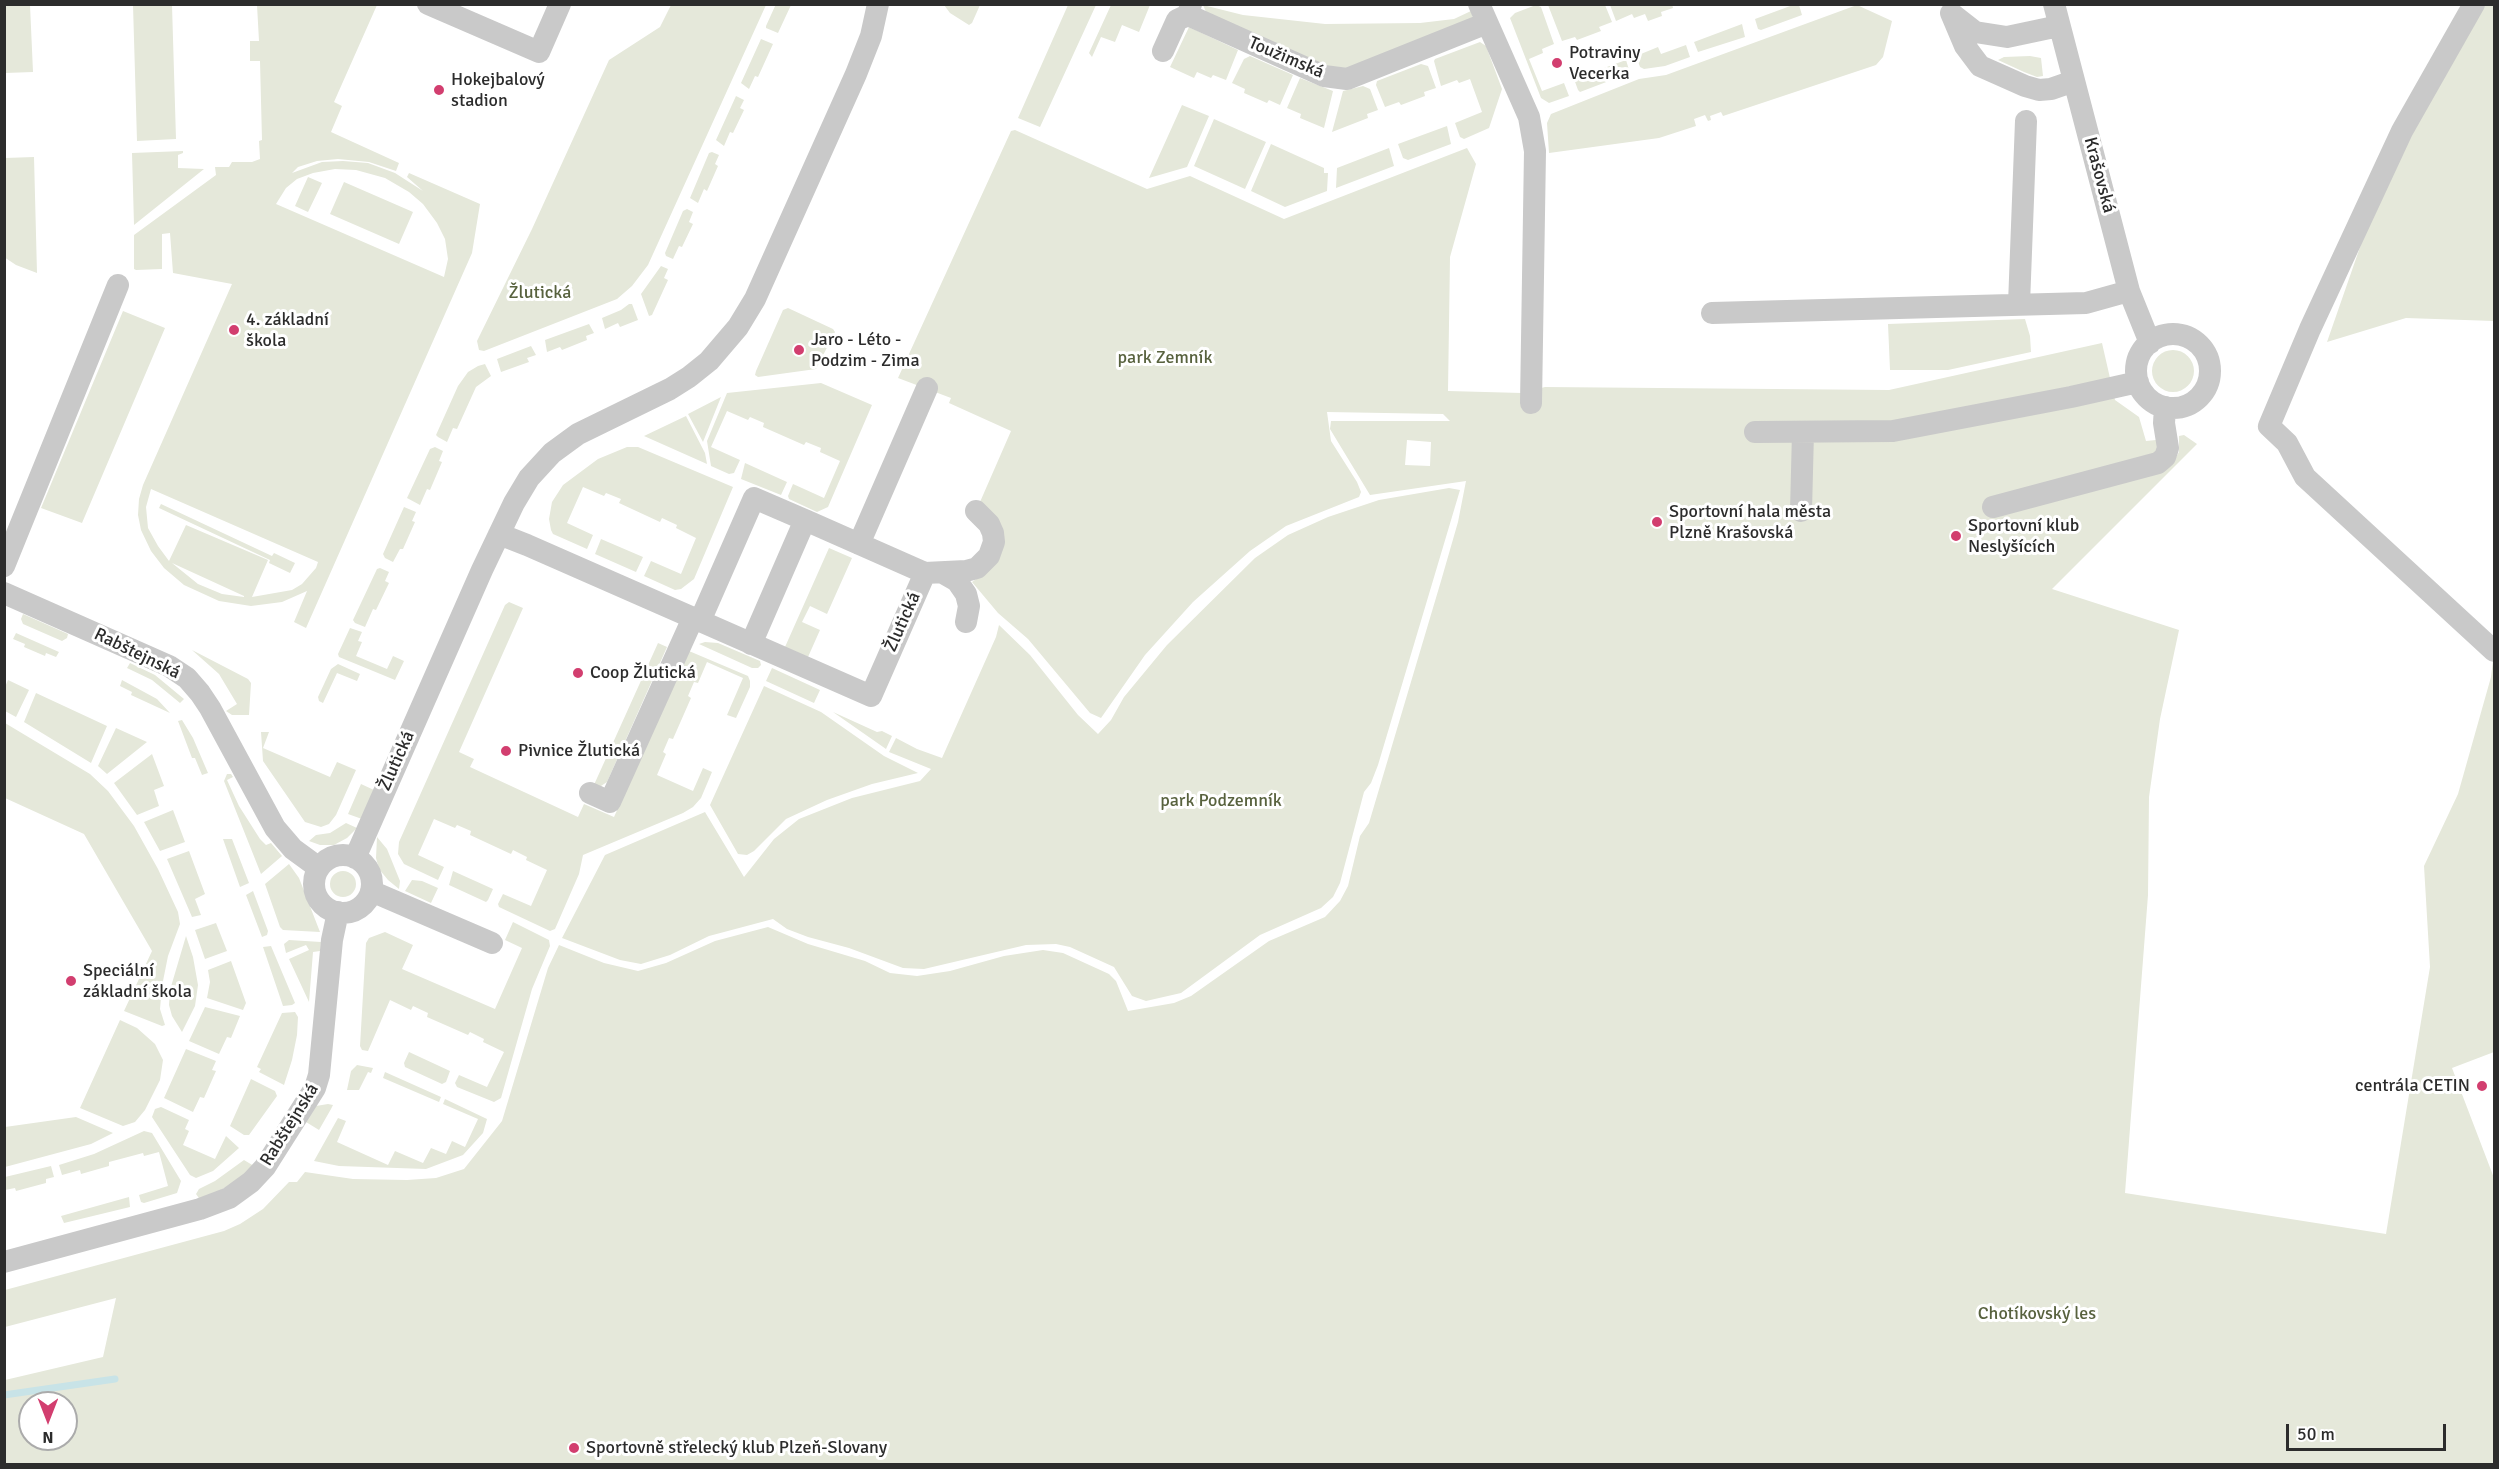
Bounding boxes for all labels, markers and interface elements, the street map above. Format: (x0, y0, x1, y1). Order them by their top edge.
street label: Toužimská (1245, 32, 1327, 84)
place label: Potraviny Vecerka (1569, 42, 1640, 84)
marker: Potraviny Vecerka (1550, 56, 1564, 70)
place label: Hokejbalový stadion (451, 69, 545, 112)
marker: Hokejbalový stadion (432, 83, 446, 97)
street label: Krašovská (2079, 135, 2119, 215)
park label: Žlutická (508, 282, 572, 304)
place label: 4. základní škola (246, 309, 329, 352)
marker: 4. základní škola (227, 323, 241, 337)
place label: Jaro - Léto - Podzim - Zima (811, 329, 920, 372)
marker: Jaro - Léto - Podzim - Zima (792, 343, 806, 357)
park label: park Zemník (1118, 347, 1212, 369)
place label: Sportovní hala města Plzně Krašovská (1669, 501, 1831, 544)
marker: Sportovní hala města Plzně Krašovská (1650, 515, 1664, 529)
place label: Sportovní klub Neslyšících (1968, 515, 2079, 558)
marker: Sportovní klub Neslyšících (1949, 529, 1963, 543)
street label: Žlutická (880, 589, 926, 655)
street label: Rabštejnská (90, 624, 184, 684)
place label: Coop Žlutická (590, 662, 696, 684)
marker: Coop Žlutická (571, 666, 585, 680)
street label: Žlutická (374, 728, 420, 794)
place label: Pivnice Žlutická (518, 740, 640, 762)
marker: Pivnice Žlutická (499, 744, 513, 758)
park label: park Podzemník (1160, 790, 1282, 812)
place label: Speciální základní škola (83, 960, 192, 1002)
marker: Speciální základní škola (64, 974, 78, 988)
place label: centrála CETIN (2355, 1075, 2470, 1097)
marker: centrála CETIN (2475, 1079, 2489, 1093)
street label: Rabštejnská (256, 1080, 324, 1170)
park label: Chotíkovský les (1978, 1303, 2096, 1325)
north arrow (18, 1391, 78, 1451)
scale bar (2289, 1412, 2450, 1450)
text: 50 m (2297, 1423, 2335, 1445)
text: N (42, 1427, 54, 1447)
place label: Sportovně střelecký klub Plzeň-Slovany (586, 1437, 887, 1459)
marker: Sportovně střelecký klub Plzeň-Slovany (567, 1441, 581, 1455)

